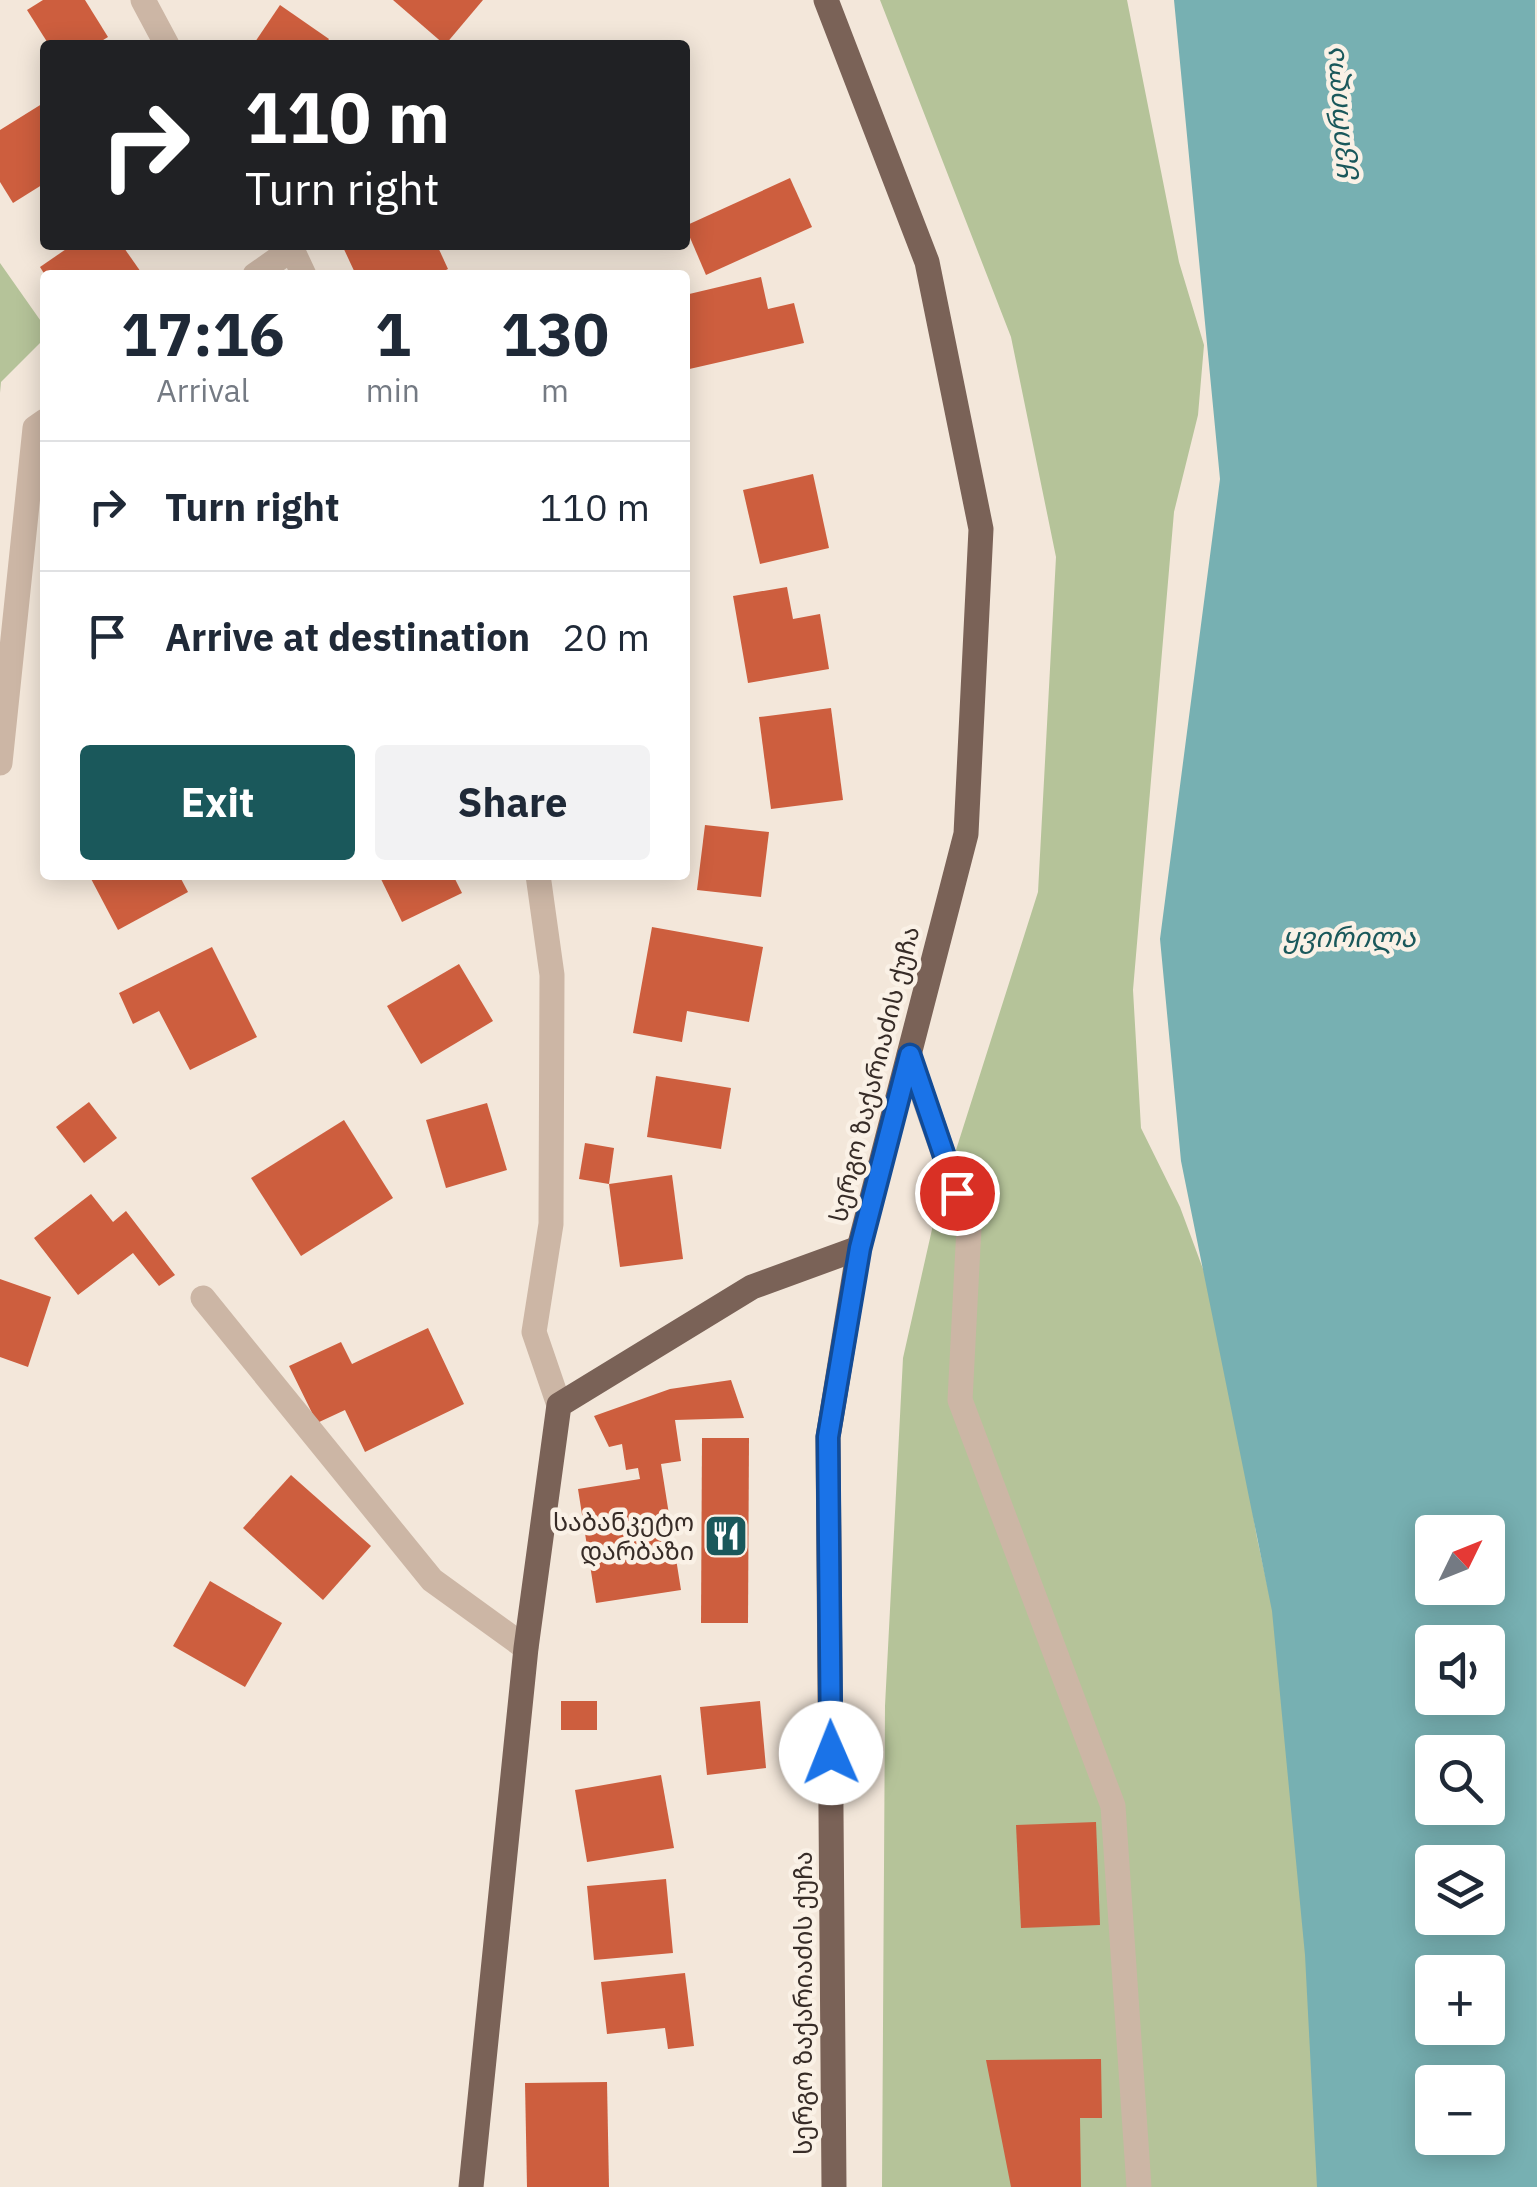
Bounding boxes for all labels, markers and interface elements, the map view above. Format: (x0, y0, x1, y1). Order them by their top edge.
water label: ყვირილა (1314, 47, 1361, 183)
text: 110 m (245, 71, 450, 162)
icon: right (80, 80, 210, 210)
text: Turn right (245, 159, 440, 217)
text: 17:16 (121, 294, 285, 373)
text: 1 (375, 294, 411, 373)
text: 130 (501, 294, 609, 373)
text: Arrival (156, 369, 250, 411)
text: min (366, 369, 420, 411)
text: m (541, 369, 569, 411)
icon: right (80, 479, 135, 534)
text: Turn right (165, 482, 340, 531)
text: 110 m (539, 482, 650, 531)
icon: arrive (80, 609, 135, 664)
text: Arrive at destination (165, 612, 530, 661)
text: 20 m (562, 612, 650, 661)
button: Exit (80, 745, 355, 860)
button: Share (375, 745, 650, 860)
water label: ყვირილა (1282, 918, 1416, 955)
street label: სერგო ზაქარიაძის ქუჩა (821, 923, 926, 1225)
pin (915, 1151, 1000, 1236)
icon: arrive (930, 1166, 985, 1221)
place label: საბანკეტო დარბაზი (553, 1505, 694, 1567)
restaurant icon: საბანკეტო დარბაზი (703, 1513, 749, 1559)
north arrow (1415, 1515, 1505, 1605)
map controls (1415, 1515, 1505, 2155)
button: sound (1415, 1625, 1505, 1715)
position arrow (779, 1701, 883, 1805)
button: search (1415, 1735, 1505, 1825)
button: layers (1415, 1845, 1505, 1935)
street label: სერგო ზაქარიაძის ქუჩა (786, 1851, 819, 2155)
button: + (1415, 1955, 1505, 2045)
button: − (1415, 2065, 1505, 2155)

